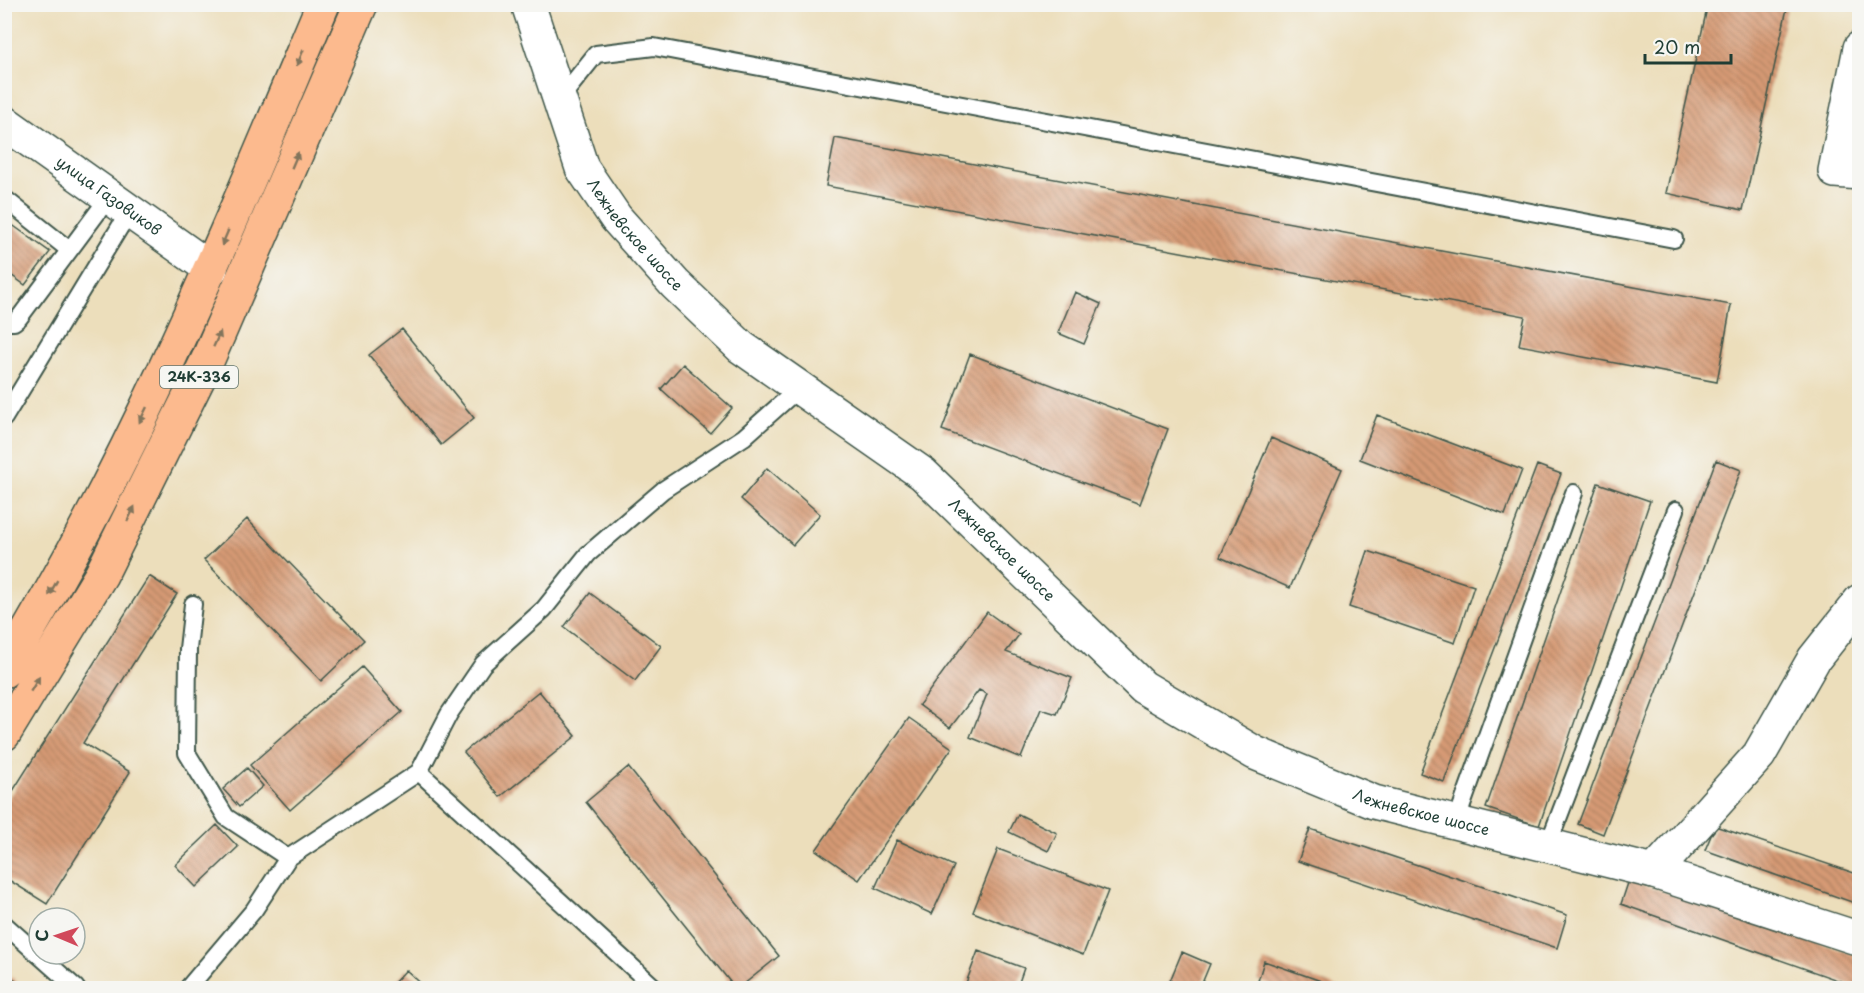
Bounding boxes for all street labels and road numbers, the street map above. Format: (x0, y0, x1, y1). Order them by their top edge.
street label: улица Газовиков (52, 149, 167, 241)
street label: Лежневское шоссе (582, 173, 689, 296)
road number: 24К-336 (160, 366, 238, 388)
street label: Лежневское шоссе (944, 492, 1061, 606)
street label: Лежневское шоссе (1350, 782, 1492, 840)

